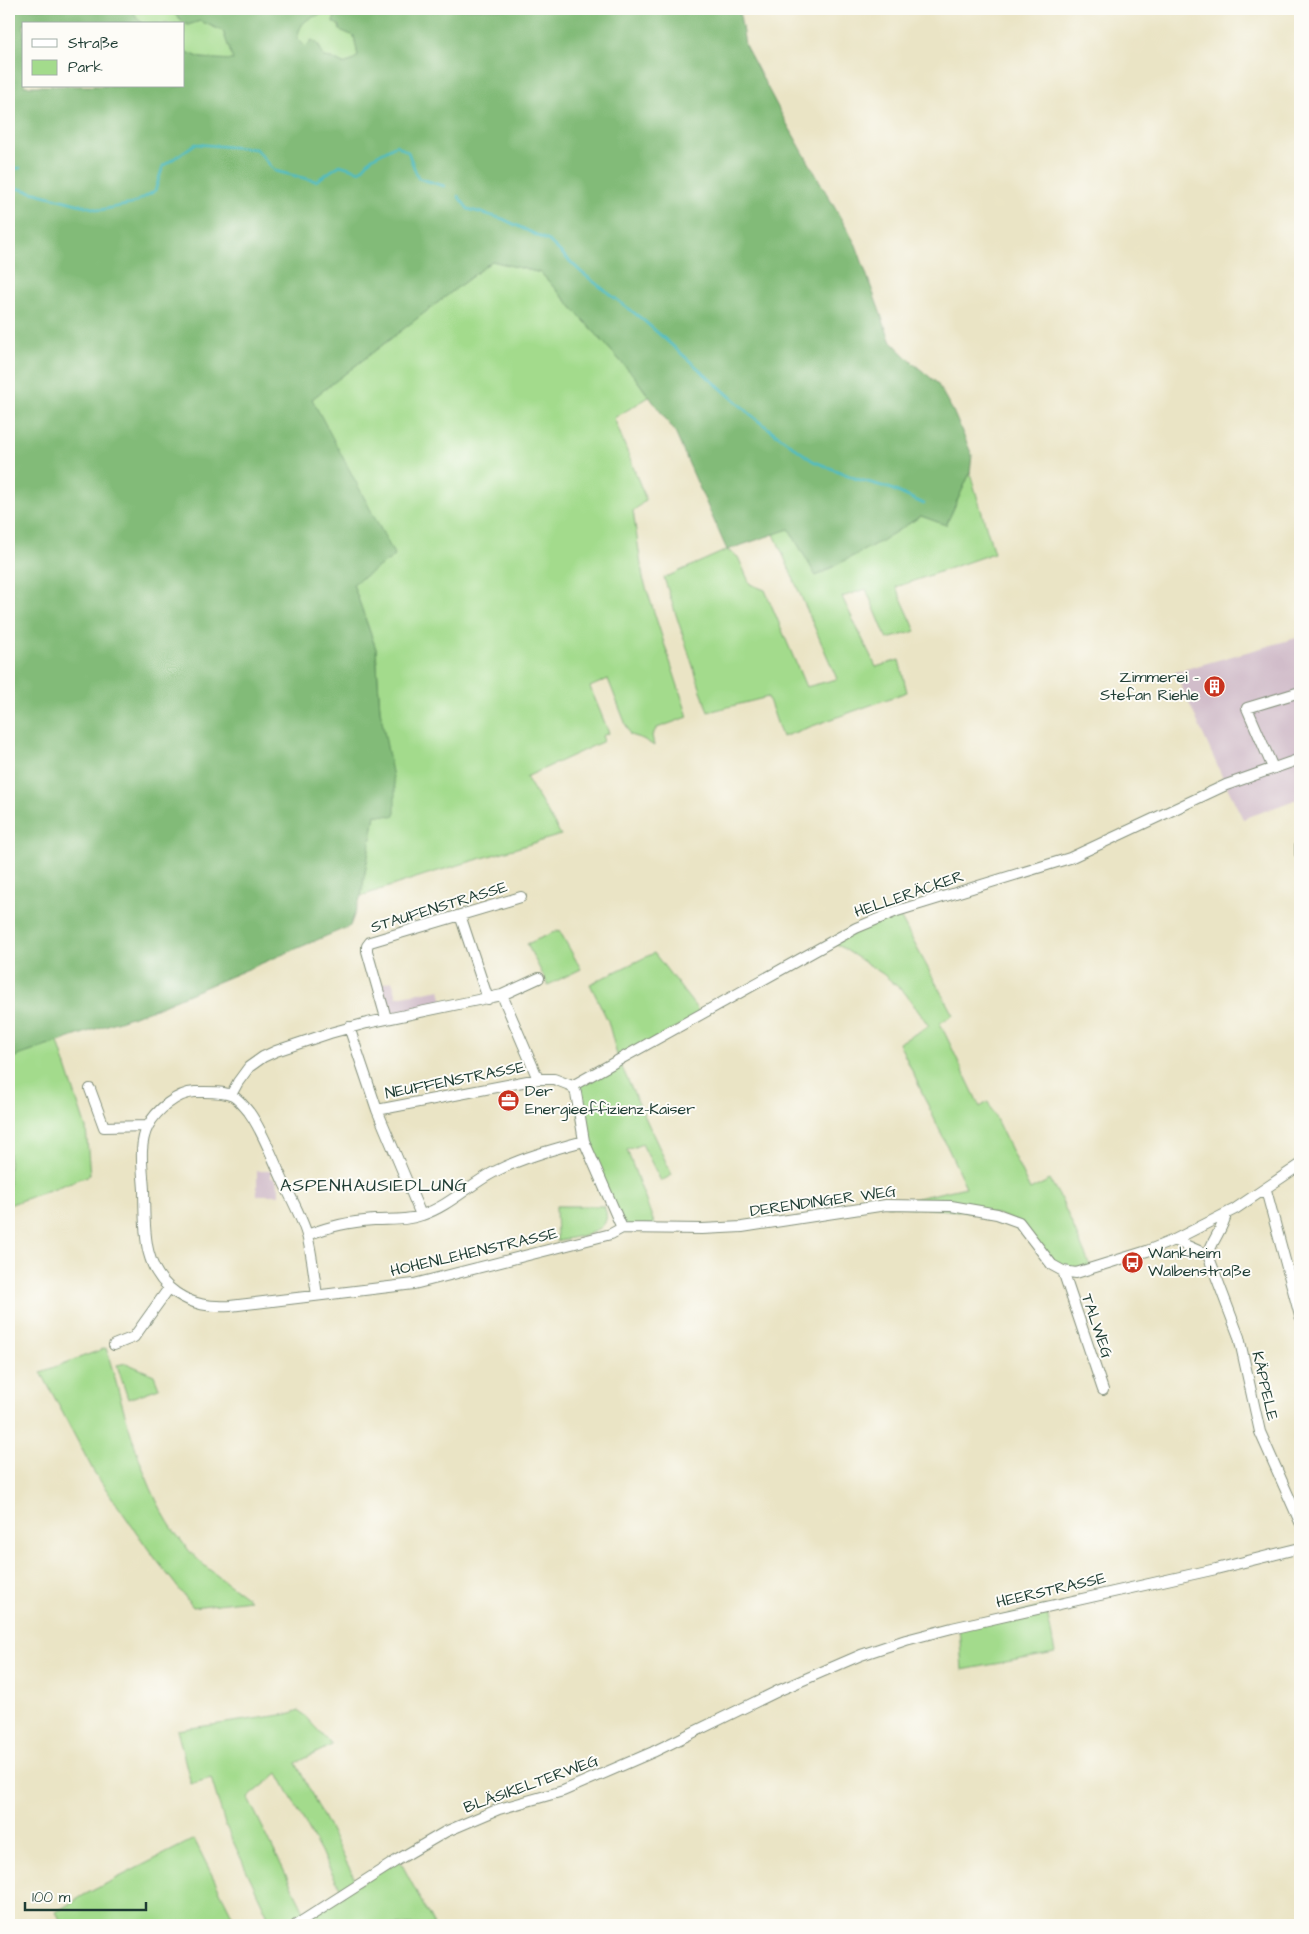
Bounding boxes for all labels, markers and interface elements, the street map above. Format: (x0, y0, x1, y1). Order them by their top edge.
legend (22, 22, 185, 88)
text: Straße (68, 33, 118, 54)
text: Park (68, 57, 103, 78)
place label: Zimmerei - Stefan Riehle (1100, 666, 1199, 706)
building icon: Zimmerei - Stefan Riehle (1203, 674, 1227, 698)
street label: HELLERÄCKER (851, 865, 967, 923)
street label: STAUFENSTRASSE (368, 876, 511, 938)
street label: NEUFFENSTRASSE (383, 1056, 527, 1104)
place label: Der Energieeffizienz-Kaiser (525, 1080, 695, 1121)
office icon: Der Energieeffizienz-Kaiser (497, 1088, 521, 1112)
district label: ASPENHAUSIEDLUNG (280, 1173, 468, 1198)
street label: DERENDINGER WEG (748, 1180, 898, 1222)
street label: HOHENLEHENSTRASSE (388, 1222, 560, 1282)
place label: Wankheim Walbenstraße (1148, 1242, 1251, 1282)
bus stop icon: Wankheim Walbenstraße (1120, 1250, 1144, 1274)
street label: TALWEG (1076, 1291, 1118, 1361)
street label: KÄPPELE (1246, 1349, 1284, 1423)
street label: HEERSTRASSE (994, 1567, 1109, 1613)
street label: BLÄSIKELTERWEG (460, 1749, 602, 1819)
scale bar (25, 1879, 146, 1911)
text: 100 m (32, 1887, 71, 1908)

